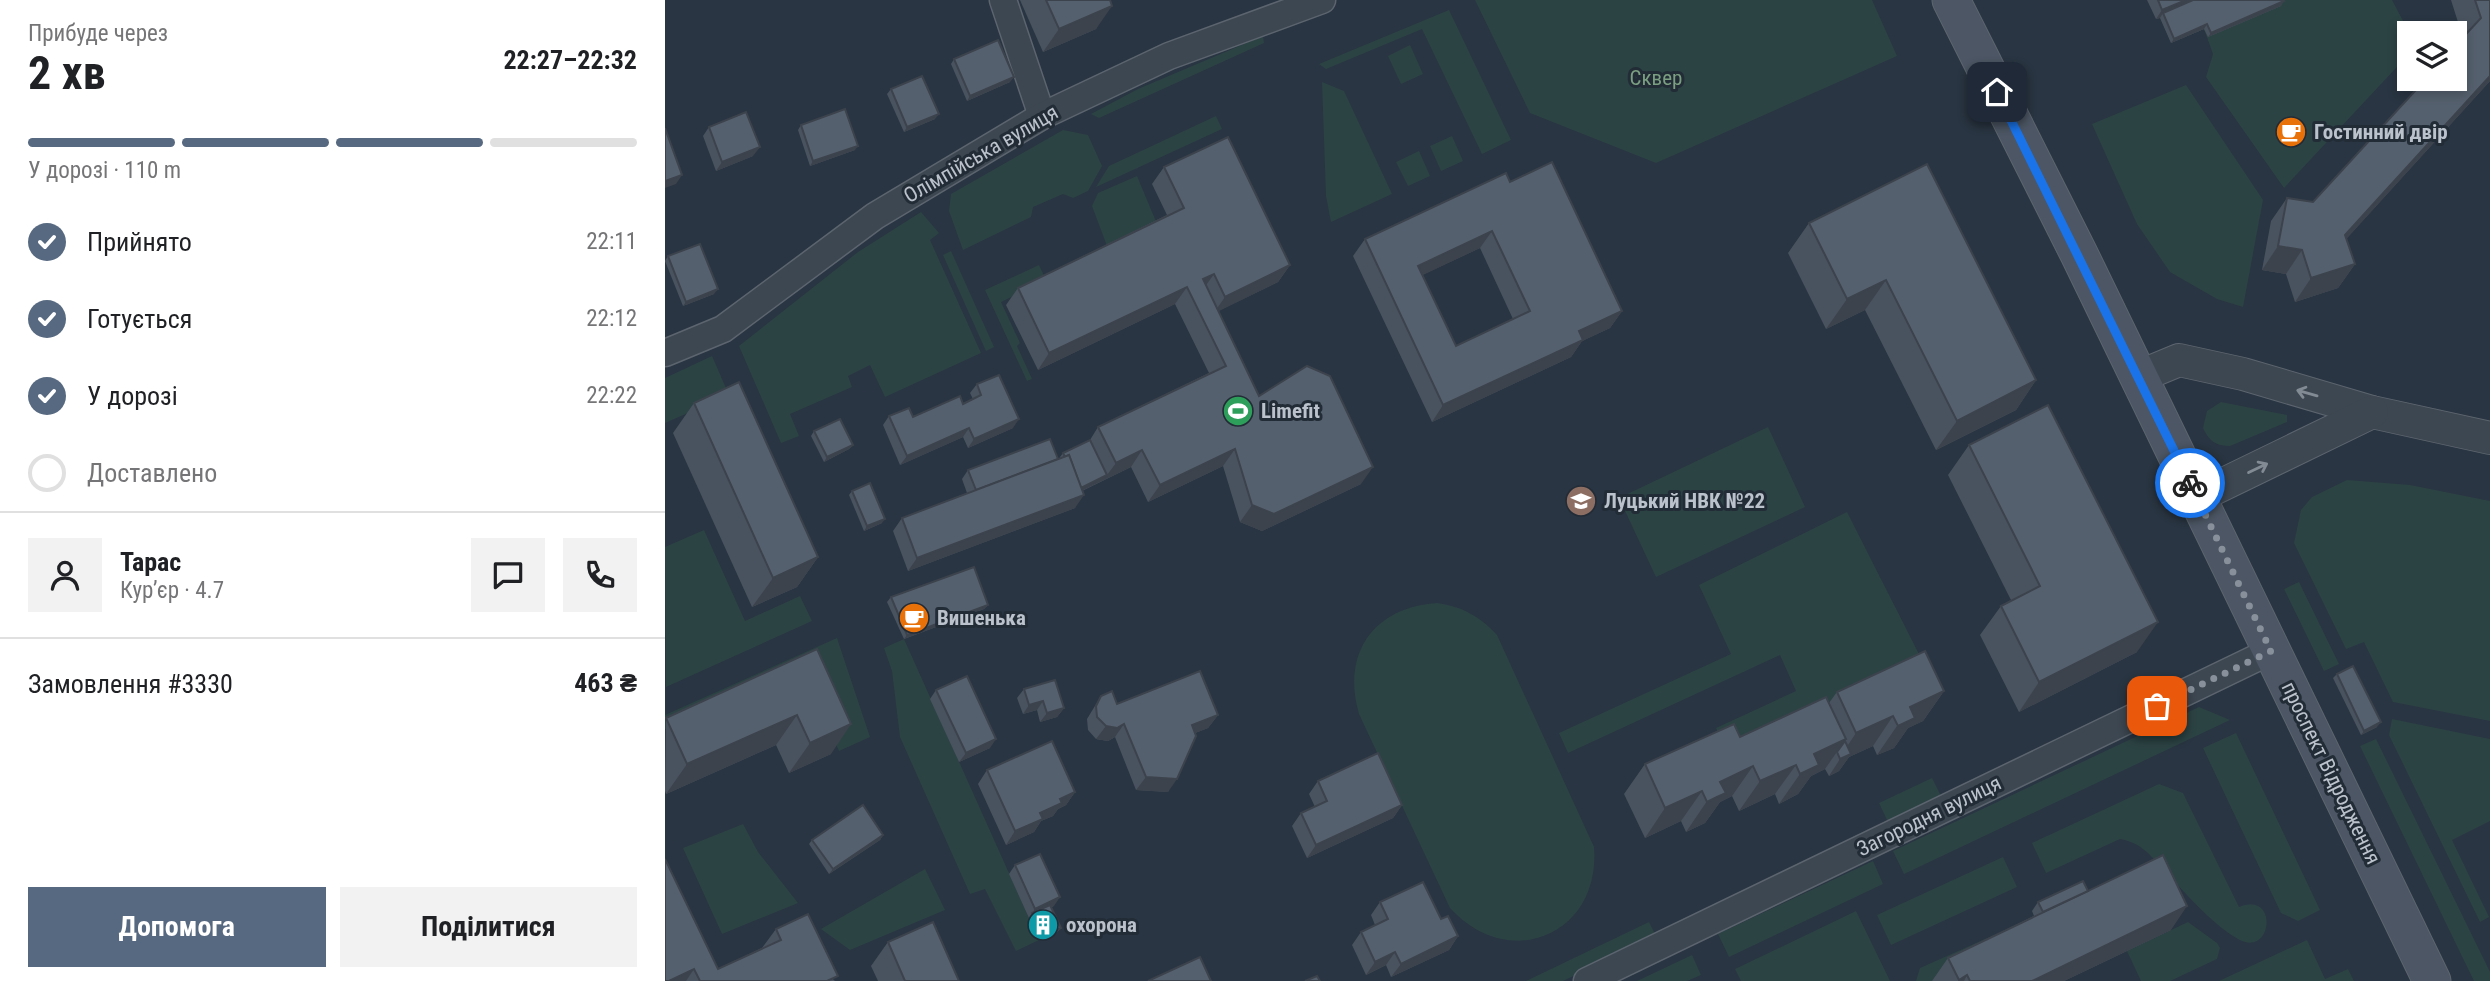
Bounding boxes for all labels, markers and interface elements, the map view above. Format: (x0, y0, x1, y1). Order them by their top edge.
text: Прибуде через (28, 20, 168, 47)
map controls (2397, 21, 2467, 91)
button: layers (2397, 21, 2467, 91)
text: 22:27–22:32 (503, 45, 637, 75)
text: 2 хв (28, 46, 106, 100)
pin (1967, 62, 2027, 122)
park label: Сквер (1630, 66, 1682, 90)
icon: home (1978, 73, 2016, 111)
street label: Олімпійська вулиця (900, 100, 1062, 208)
cafe icon: Гостинний двір (2274, 115, 2308, 149)
place label: Гостинний двір (2314, 120, 2448, 144)
text: У дорозі · 110 m (28, 157, 181, 184)
icon: check (28, 223, 66, 261)
text: Прийнято (87, 227, 192, 257)
text: 22:11 (586, 228, 637, 255)
icon: check (28, 300, 66, 338)
text: Готується (87, 304, 192, 334)
text: 22:12 (586, 305, 637, 332)
icon: check (28, 377, 66, 415)
text: У дорозі (87, 381, 178, 411)
text: 22:22 (586, 382, 637, 409)
one-way arrow (2296, 386, 2318, 399)
sports icon: Limefit (1221, 394, 1255, 428)
place label: Limefit (1261, 399, 1320, 423)
courier (2155, 448, 2225, 518)
text: Доставлено (87, 458, 217, 488)
one-way arrow (2247, 460, 2268, 474)
icon: bike (2171, 464, 2209, 502)
school or university icon: Луцький НВК №22 (1564, 484, 1598, 518)
place label: Луцький НВК №22 (1604, 489, 1765, 513)
button: person (28, 538, 102, 612)
button: chat (471, 538, 545, 612)
button: phone (563, 538, 637, 612)
text: Тарас (120, 547, 181, 577)
text: Кур’єр · 4.7 (120, 577, 224, 604)
cafe icon: Вишенька (897, 601, 931, 635)
place label: Вишенька (937, 606, 1026, 630)
text: 463 ₴ (574, 668, 637, 698)
text: Замовлення #3330 (28, 669, 233, 699)
pin (2127, 676, 2187, 736)
street label: проспект Відродження (2276, 678, 2386, 868)
icon: bag (2138, 687, 2176, 725)
street label: Загородня вулиця (1853, 771, 2005, 861)
button: Допомога (28, 887, 326, 967)
button: Поділитися (340, 887, 637, 967)
building icon: охорона (1026, 908, 1060, 942)
place label: охорона (1066, 913, 1137, 937)

